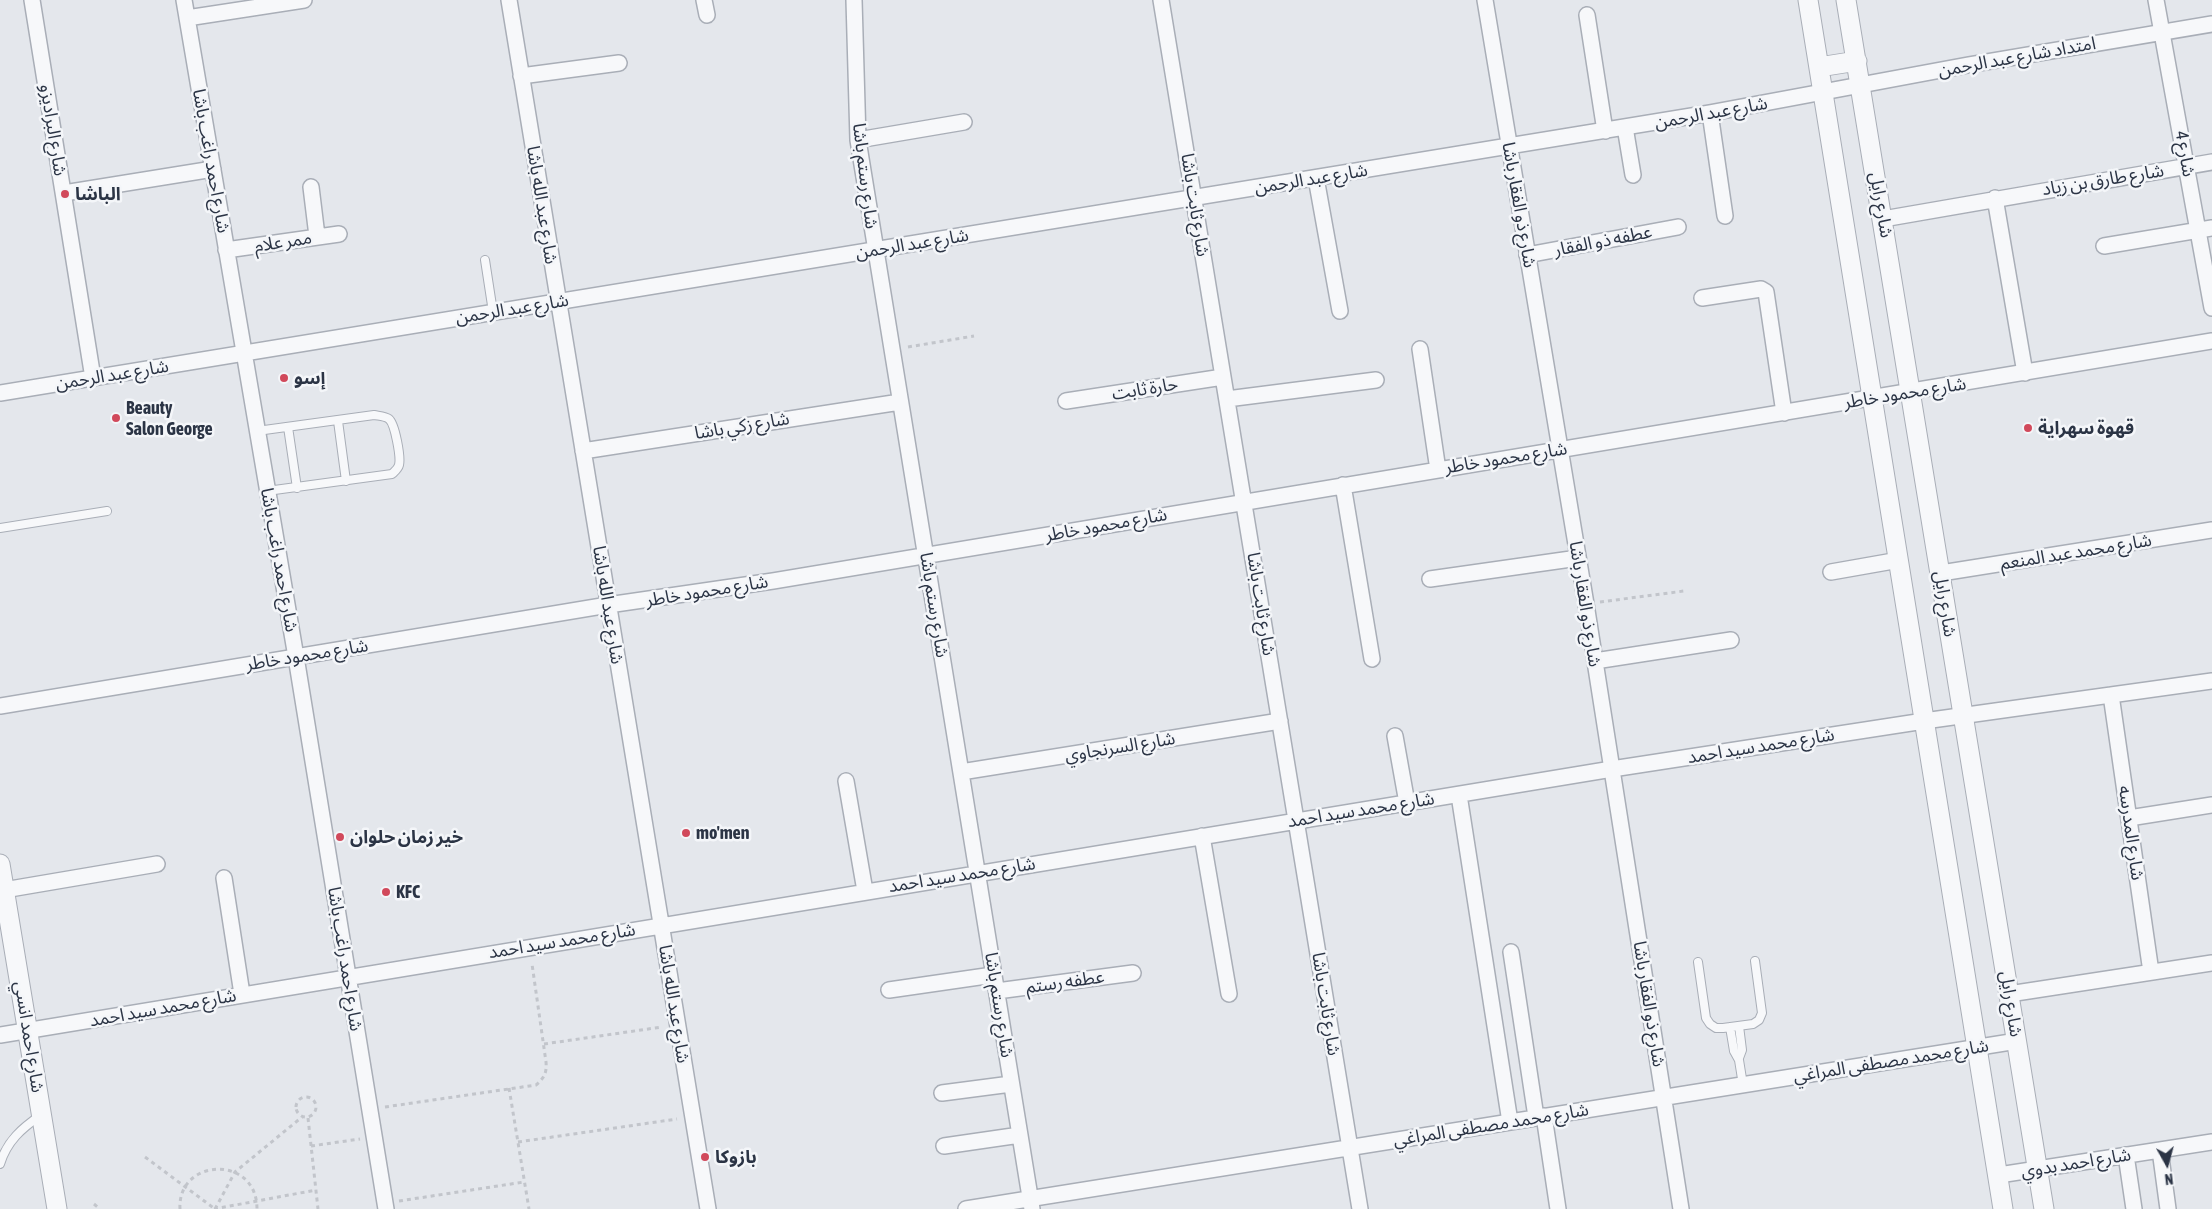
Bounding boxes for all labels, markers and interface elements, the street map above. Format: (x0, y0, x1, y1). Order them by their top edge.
street label: امتداد شارع عبد الرحمن (1936, 32, 2098, 82)
street label: شارع البراديزو (35, 82, 71, 178)
street label: شارع احمد راغب باشا (188, 87, 234, 235)
street label: شارع عبد الرحمن (1653, 92, 1769, 134)
street label: شارع رستم باشا (848, 122, 882, 230)
street label: شارع 4 (2170, 129, 2200, 179)
street label: شارع ذو الفقار باشا (1497, 141, 1541, 269)
street label: شارع عبد الله باشا (522, 144, 562, 266)
street label: شارع ثابت باشا (1176, 152, 1214, 258)
street label: شارع عبد الرحمن (1253, 159, 1369, 199)
street label: شارع طارق بن زياد (2040, 160, 2166, 200)
street label: شارع رايل (1865, 170, 1897, 240)
place label: الباشا (75, 183, 121, 205)
marker: الباشا (59, 188, 71, 200)
street label: عطفه ذو الفقار (1552, 221, 1654, 261)
street label: شارع عبد الرحمن (854, 224, 970, 264)
street label: ممر علام (253, 227, 313, 257)
street label: شارع عبد الرحمن (454, 289, 570, 329)
street label: شارع عبد الرحمن (54, 355, 170, 395)
place label: إسو (294, 367, 325, 389)
marker: إسو (278, 372, 290, 384)
street label: حارة ثابت (1110, 373, 1180, 405)
street label: شارع محمود خاطر (1842, 373, 1968, 413)
place label: Beauty Salon George (126, 397, 213, 439)
street label: شارع زكي باشا (693, 408, 791, 444)
marker: Beauty Salon George (110, 412, 122, 424)
place label: قهوة سهراية (2038, 417, 2134, 439)
marker: قهوة سهراية (2022, 422, 2034, 434)
street label: شارع محمود خاطر (1443, 438, 1569, 478)
street label: شارع احمد راغب باشا (256, 486, 302, 634)
street label: شارع محمود خاطر (1043, 504, 1169, 546)
street label: شارع محمد عبد المنعم (1999, 529, 2153, 575)
street label: شارع ذو الفقار باشا (1564, 540, 1606, 668)
street label: شارع عبد الله باشا (588, 544, 628, 666)
street label: شارع رستم باشا (915, 551, 953, 659)
street label: شارع ثابت باشا (1242, 551, 1280, 657)
street label: شارع رايل (1929, 569, 1961, 639)
street label: شارع محمود خاطر (644, 571, 770, 611)
street label: شارع محمود خاطر (244, 635, 370, 675)
street label: شارع محمد سيد احمد (1686, 724, 1836, 768)
street label: شارع السرنجاوي (1063, 728, 1177, 766)
street label: شارع المدرسه (2114, 784, 2148, 882)
street label: شارع محمد سيد احمد (1286, 788, 1436, 832)
place label: mo'men (696, 822, 750, 844)
place label: خير زمان حلوان (350, 826, 463, 848)
marker: mo'men (680, 827, 692, 839)
marker: خير زمان حلوان (334, 831, 346, 843)
street label: شارع محمد سيد احمد (887, 853, 1037, 897)
place label: KFC (396, 881, 420, 903)
street label: شارع احمد راغب باشا (323, 885, 367, 1033)
marker: KFC (380, 886, 392, 898)
street label: شارع محمد سيد احمد (487, 919, 637, 963)
street label: شارع ذو الفقار باشا (1628, 940, 1670, 1068)
street label: شارع عبد الله باشا (654, 943, 694, 1065)
street label: شارع رستم باشا (980, 951, 1018, 1059)
street label: شارع ثابت باشا (1307, 951, 1345, 1057)
street label: عطفه رستم (1024, 966, 1106, 998)
street label: شارع رايل (1995, 969, 2027, 1039)
street label: شارع احمد انسي (10, 980, 48, 1094)
street label: شارع محمد سيد احمد (88, 984, 238, 1032)
street label: شارع محمد مصطفى المراغي (1792, 1035, 1990, 1087)
street label: شارع محمد مصطفى المراغي (1392, 1099, 1590, 1151)
north arrow (2142, 1139, 2192, 1189)
street label: شارع احمد بدوي (2019, 1144, 2133, 1182)
place label: بازوكا (715, 1146, 757, 1168)
marker: بازوكا (699, 1151, 711, 1163)
text: N (2164, 1170, 2174, 1187)

